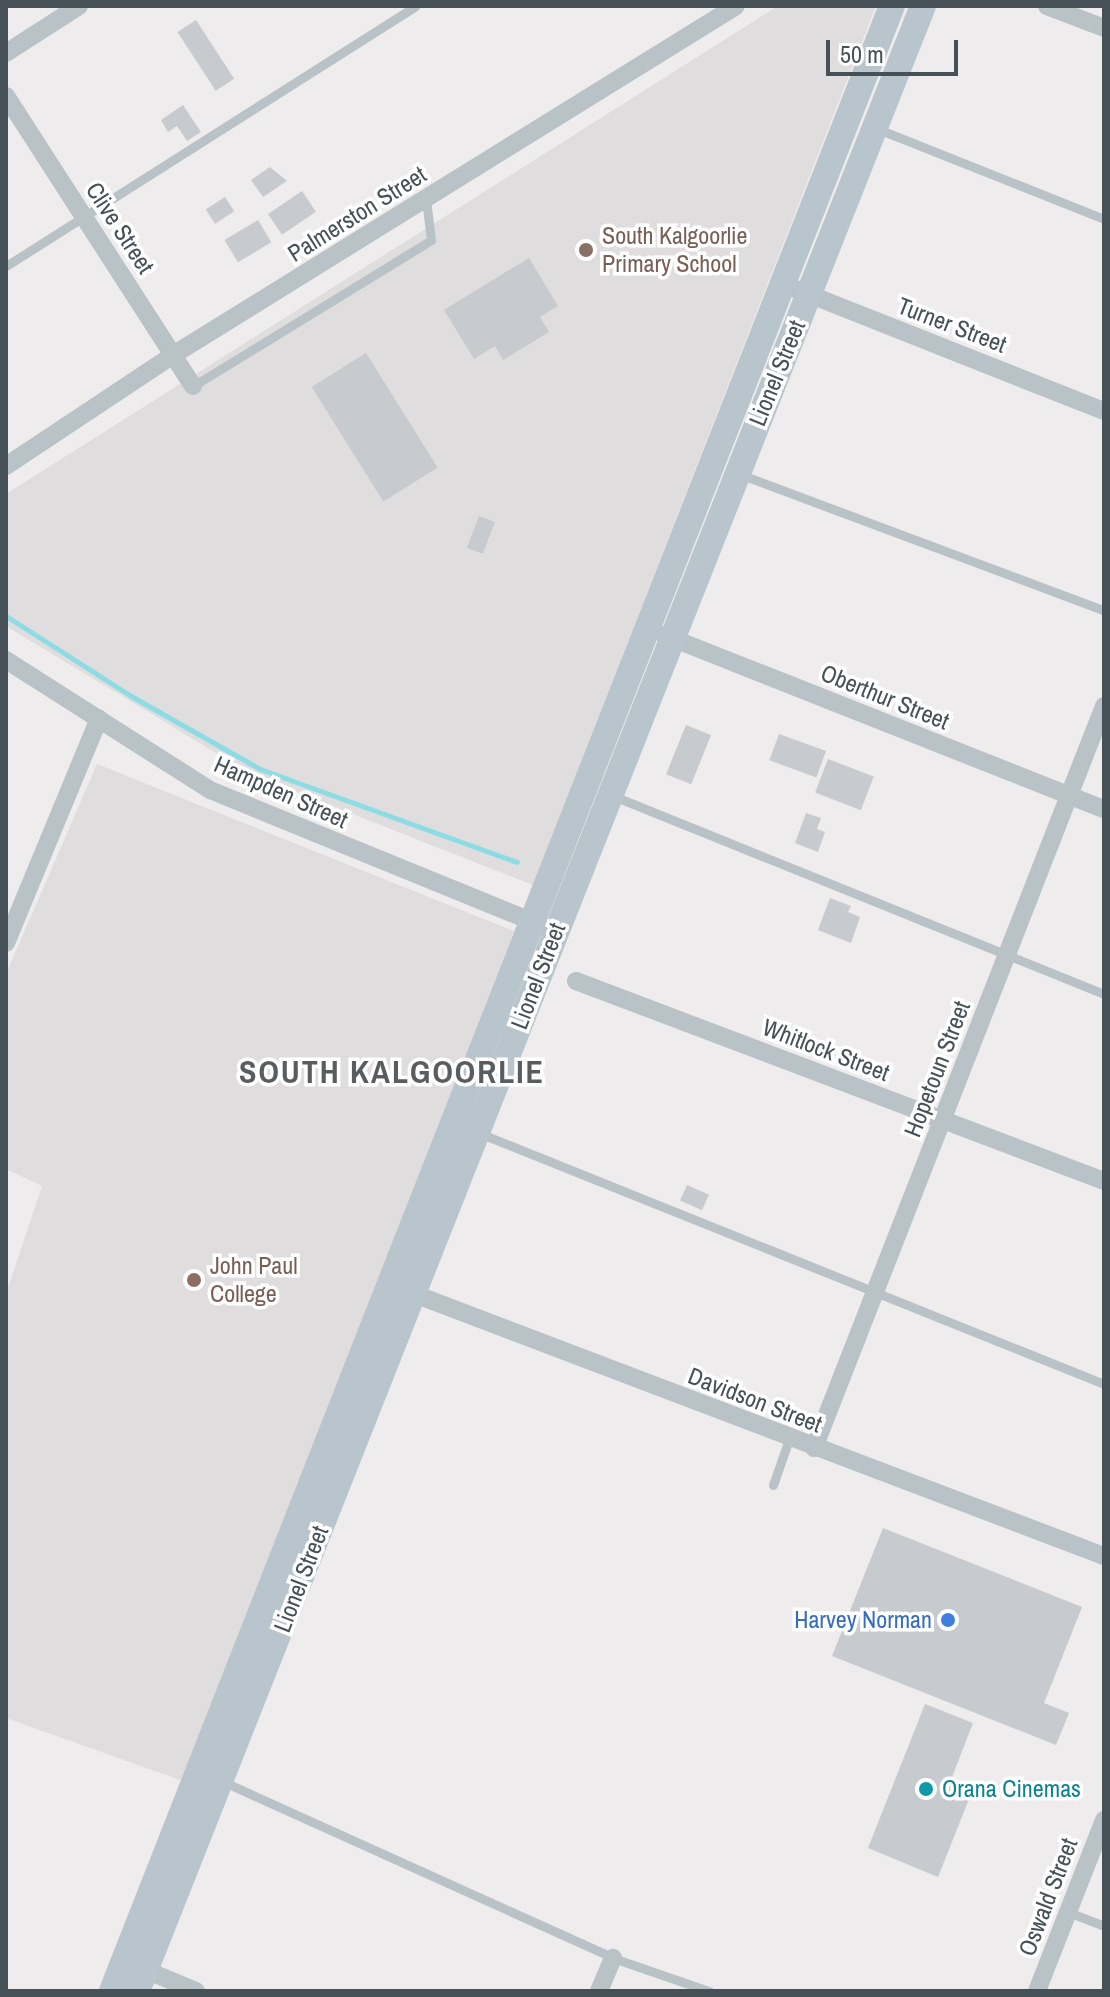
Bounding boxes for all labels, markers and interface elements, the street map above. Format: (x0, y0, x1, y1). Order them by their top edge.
scale bar (830, 24, 962, 74)
text: 50 m (840, 38, 884, 70)
street label: Palmerston Street (283, 160, 431, 268)
street label: Clive Street (80, 177, 160, 279)
place label: South Kalgoorlie Primary School (602, 222, 748, 278)
marker: South Kalgoorlie Primary School (577, 241, 595, 259)
street label: Turner Street (894, 291, 1010, 359)
street label: Lionel Street (743, 316, 811, 430)
street label: Oberthur Street (817, 658, 953, 736)
street label: Hampden Street (210, 750, 352, 834)
street label: Lionel Street (505, 919, 571, 1033)
street label: Hopetoun Street (898, 997, 976, 1141)
street label: Whitlock Street (759, 1013, 893, 1087)
district label: SOUTH KALGOORLIE (239, 1053, 545, 1091)
place label: John Paul College (210, 1252, 298, 1308)
marker: John Paul College (185, 1271, 203, 1289)
street label: Davidson Street (684, 1361, 826, 1439)
street label: Lionel Street (268, 1522, 334, 1636)
place label: Harvey Norman (794, 1606, 932, 1634)
marker: Harvey Norman (939, 1611, 957, 1629)
place label: Orana Cinemas (942, 1775, 1081, 1803)
marker: Orana Cinemas (917, 1780, 935, 1798)
street label: Oswald Street (1012, 1834, 1084, 1960)

